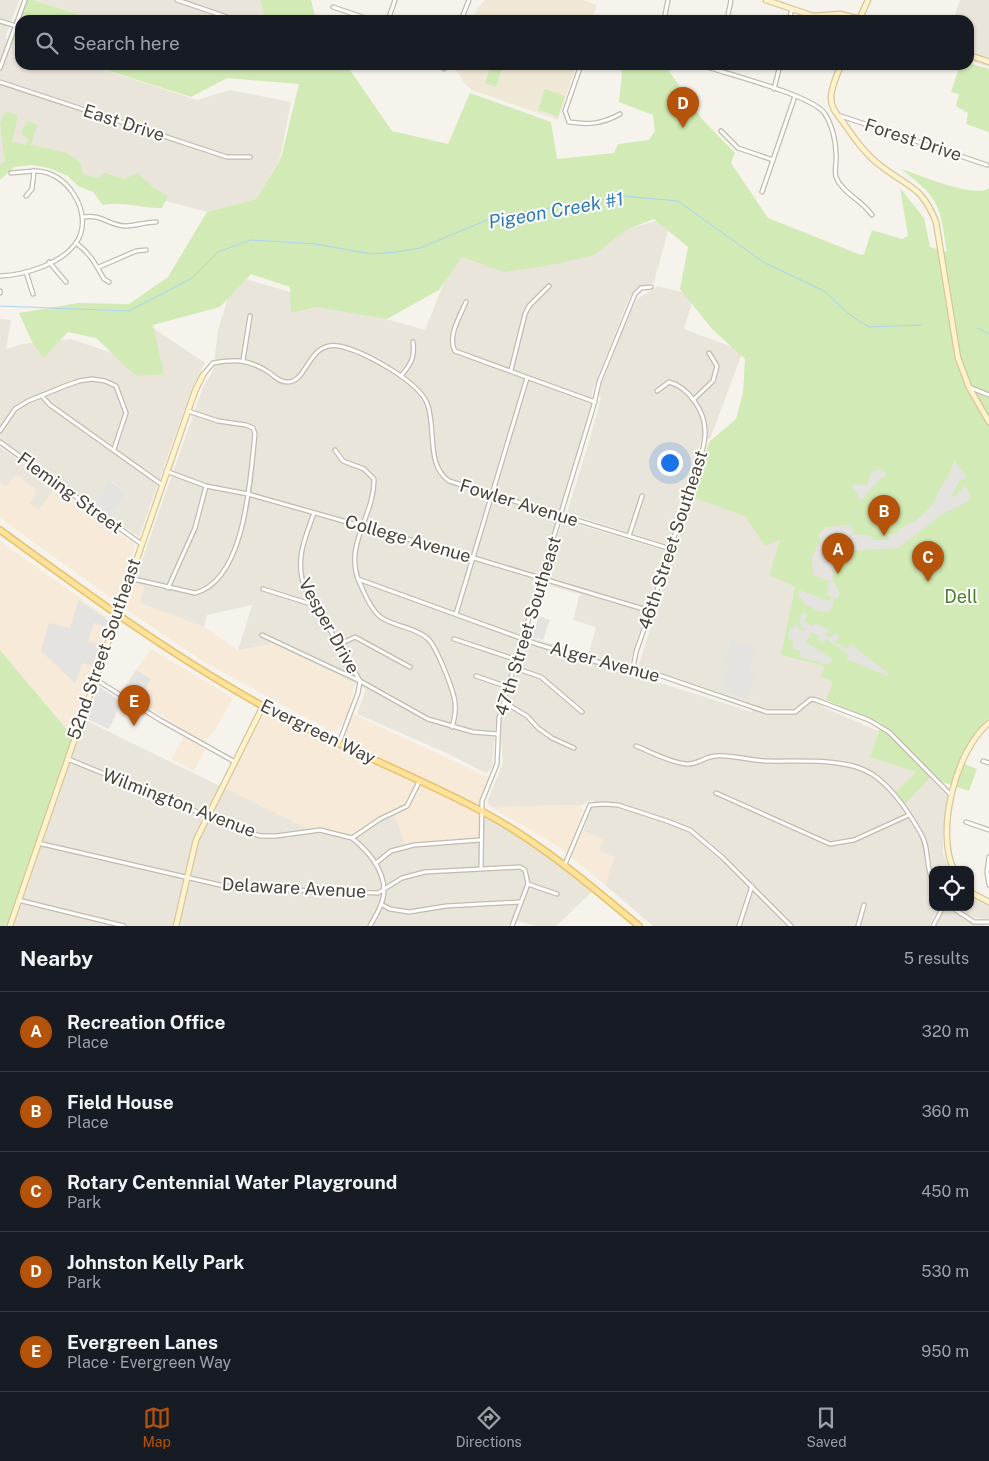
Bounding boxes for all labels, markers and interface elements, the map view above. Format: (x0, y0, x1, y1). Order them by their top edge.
search box (15, 15, 974, 70)
icon: search (33, 29, 61, 57)
text: Search here (73, 32, 180, 54)
pin: D (667, 87, 699, 128)
street label: East Drive (81, 100, 167, 146)
street label: Forest Drive (862, 114, 964, 165)
water label: Pigeon Creek #1 (487, 187, 625, 233)
street label: Fleming Street (14, 447, 127, 538)
street label: 46th Street Southeast (634, 448, 711, 632)
your location (657, 450, 683, 476)
street label: Fowler Avenue (457, 475, 581, 531)
pin: B (868, 495, 900, 536)
street label: College Avenue (343, 511, 474, 567)
pin: A (822, 533, 854, 574)
street label: 47th Street Southeast (490, 534, 565, 718)
pin: C (912, 541, 944, 582)
street label: 52nd Street Southeast (63, 555, 144, 742)
street label: Vesper Drive (295, 574, 364, 677)
park label: Dell (944, 586, 978, 607)
street label: Alger Avenue (548, 637, 662, 686)
pin: E (118, 685, 150, 726)
street label: Evergreen Way (257, 695, 379, 769)
street label: Wilmington Avenue (100, 764, 259, 841)
map controls (929, 866, 974, 911)
button: locate (929, 866, 974, 911)
street label: Delaware Avenue (221, 873, 367, 902)
text: Nearby (20, 946, 93, 971)
text: 5 results (904, 949, 969, 968)
text: Recreation Office (67, 1011, 225, 1033)
text: A (30, 1022, 42, 1041)
text: 320 m (922, 1022, 969, 1041)
text: Place (67, 1033, 109, 1052)
text: Field House (67, 1091, 174, 1113)
text: B (31, 1102, 41, 1121)
text: 360 m (922, 1102, 969, 1121)
text: Place (67, 1113, 109, 1132)
text: Rotary Centennial Water Playground (67, 1171, 397, 1193)
text: C (30, 1182, 42, 1201)
text: 450 m (921, 1182, 969, 1201)
text: Park (67, 1193, 101, 1212)
text: Johnston Kelly Park (67, 1251, 244, 1273)
text: D (30, 1262, 42, 1281)
text: 530 m (921, 1262, 969, 1281)
text: Park (67, 1273, 101, 1292)
text: Evergreen Lanes (67, 1331, 218, 1353)
text: E (31, 1342, 41, 1361)
text: 950 m (921, 1342, 969, 1361)
text: Place · Evergreen Way (67, 1353, 231, 1372)
tab: Map (142, 1404, 171, 1450)
tab: Directions (456, 1404, 522, 1450)
tab: Saved (806, 1404, 847, 1450)

